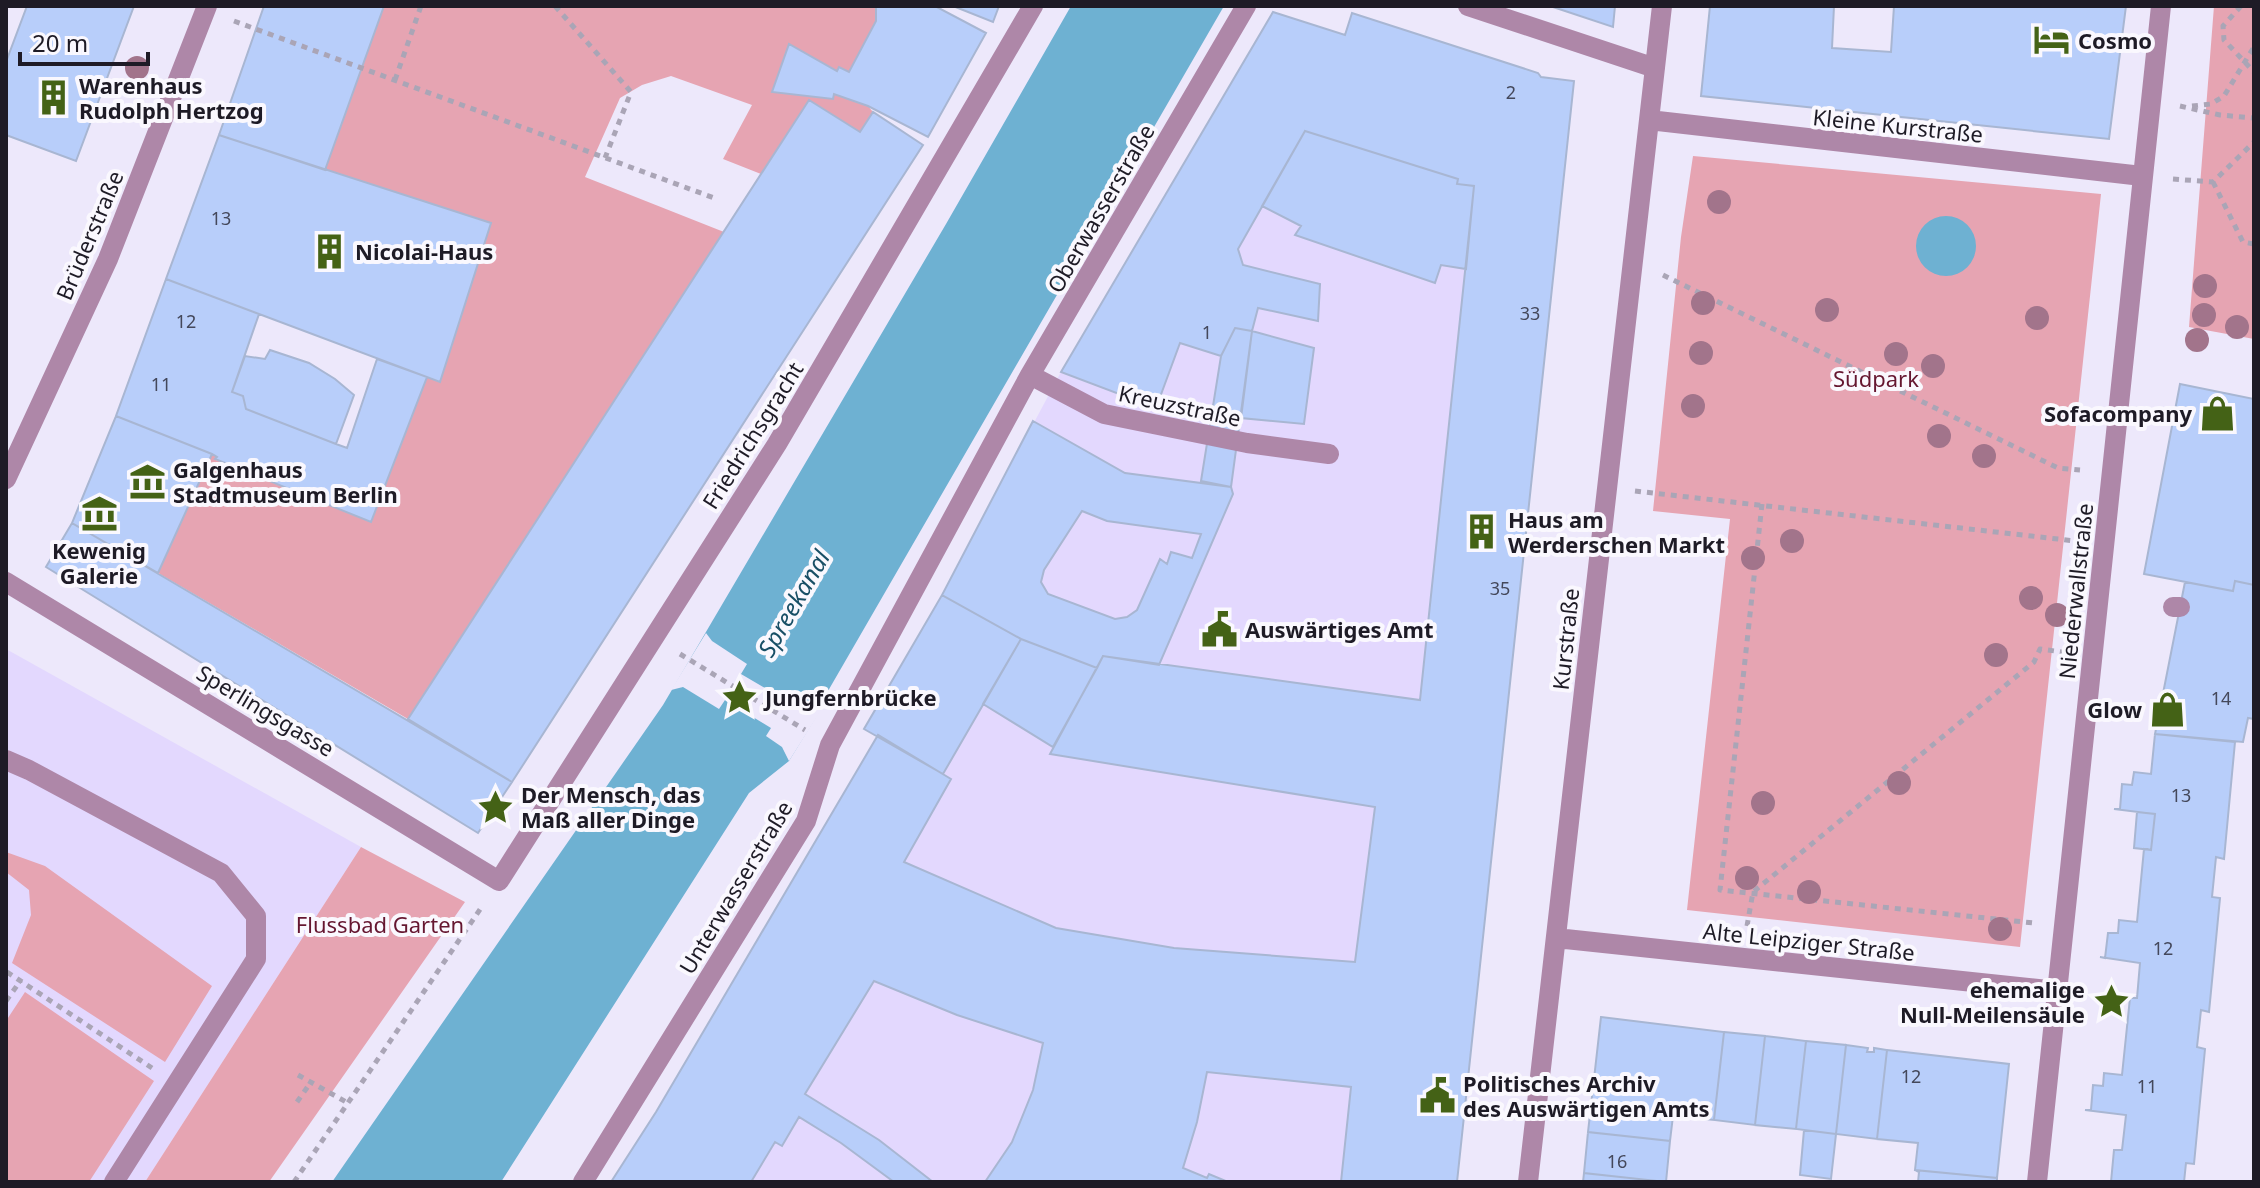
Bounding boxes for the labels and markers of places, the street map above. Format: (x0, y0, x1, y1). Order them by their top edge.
hotel icon: Cosmo (2033, 21, 2071, 59)
place label: Cosmo (2078, 25, 2152, 55)
place label: Warenhaus Rudolph Hertzog (79, 70, 264, 125)
building icon: Warenhaus Rudolph Hertzog (34, 79, 72, 117)
building icon: Nicolai-Haus (310, 232, 348, 270)
place label: Nicolai-Haus (355, 236, 493, 266)
shop icon: Sofacompany (2199, 394, 2237, 432)
place label: Sofacompany (2044, 398, 2192, 428)
place label: Galgenhaus Stadtmuseum Berlin (173, 454, 398, 509)
museum icon: Galgenhaus Stadtmuseum Berlin (128, 463, 166, 501)
museum icon: Kewenig Galerie (80, 495, 118, 533)
place label: Haus am Werderschen Markt (1508, 504, 1725, 559)
building icon: Haus am Werderschen Markt (1463, 513, 1501, 551)
place label: Kewenig Galerie (52, 535, 146, 590)
public building icon: Auswärtiges Amt (1200, 610, 1238, 648)
place label: Auswärtiges Amt (1245, 614, 1434, 644)
place icon: Jungfernbrücke (720, 678, 758, 716)
place label: Jungfernbrücke (763, 682, 937, 712)
shop icon: Glow (2149, 690, 2187, 728)
place label: Glow (2087, 694, 2142, 724)
place label: Der Mensch, das Maß aller Dinge (521, 779, 701, 834)
place icon: Der Mensch, das Maß aller Dinge (476, 788, 514, 826)
place label: ehemalige Null-Meilensäule (1900, 974, 2085, 1029)
place icon: ehemalige Null-Meilensäule (2092, 983, 2130, 1021)
place label: Politisches Archiv des Auswärtigen Amts (1463, 1068, 1710, 1123)
public building icon: Politisches Archiv des Auswärtigen Amts (1418, 1077, 1456, 1115)

